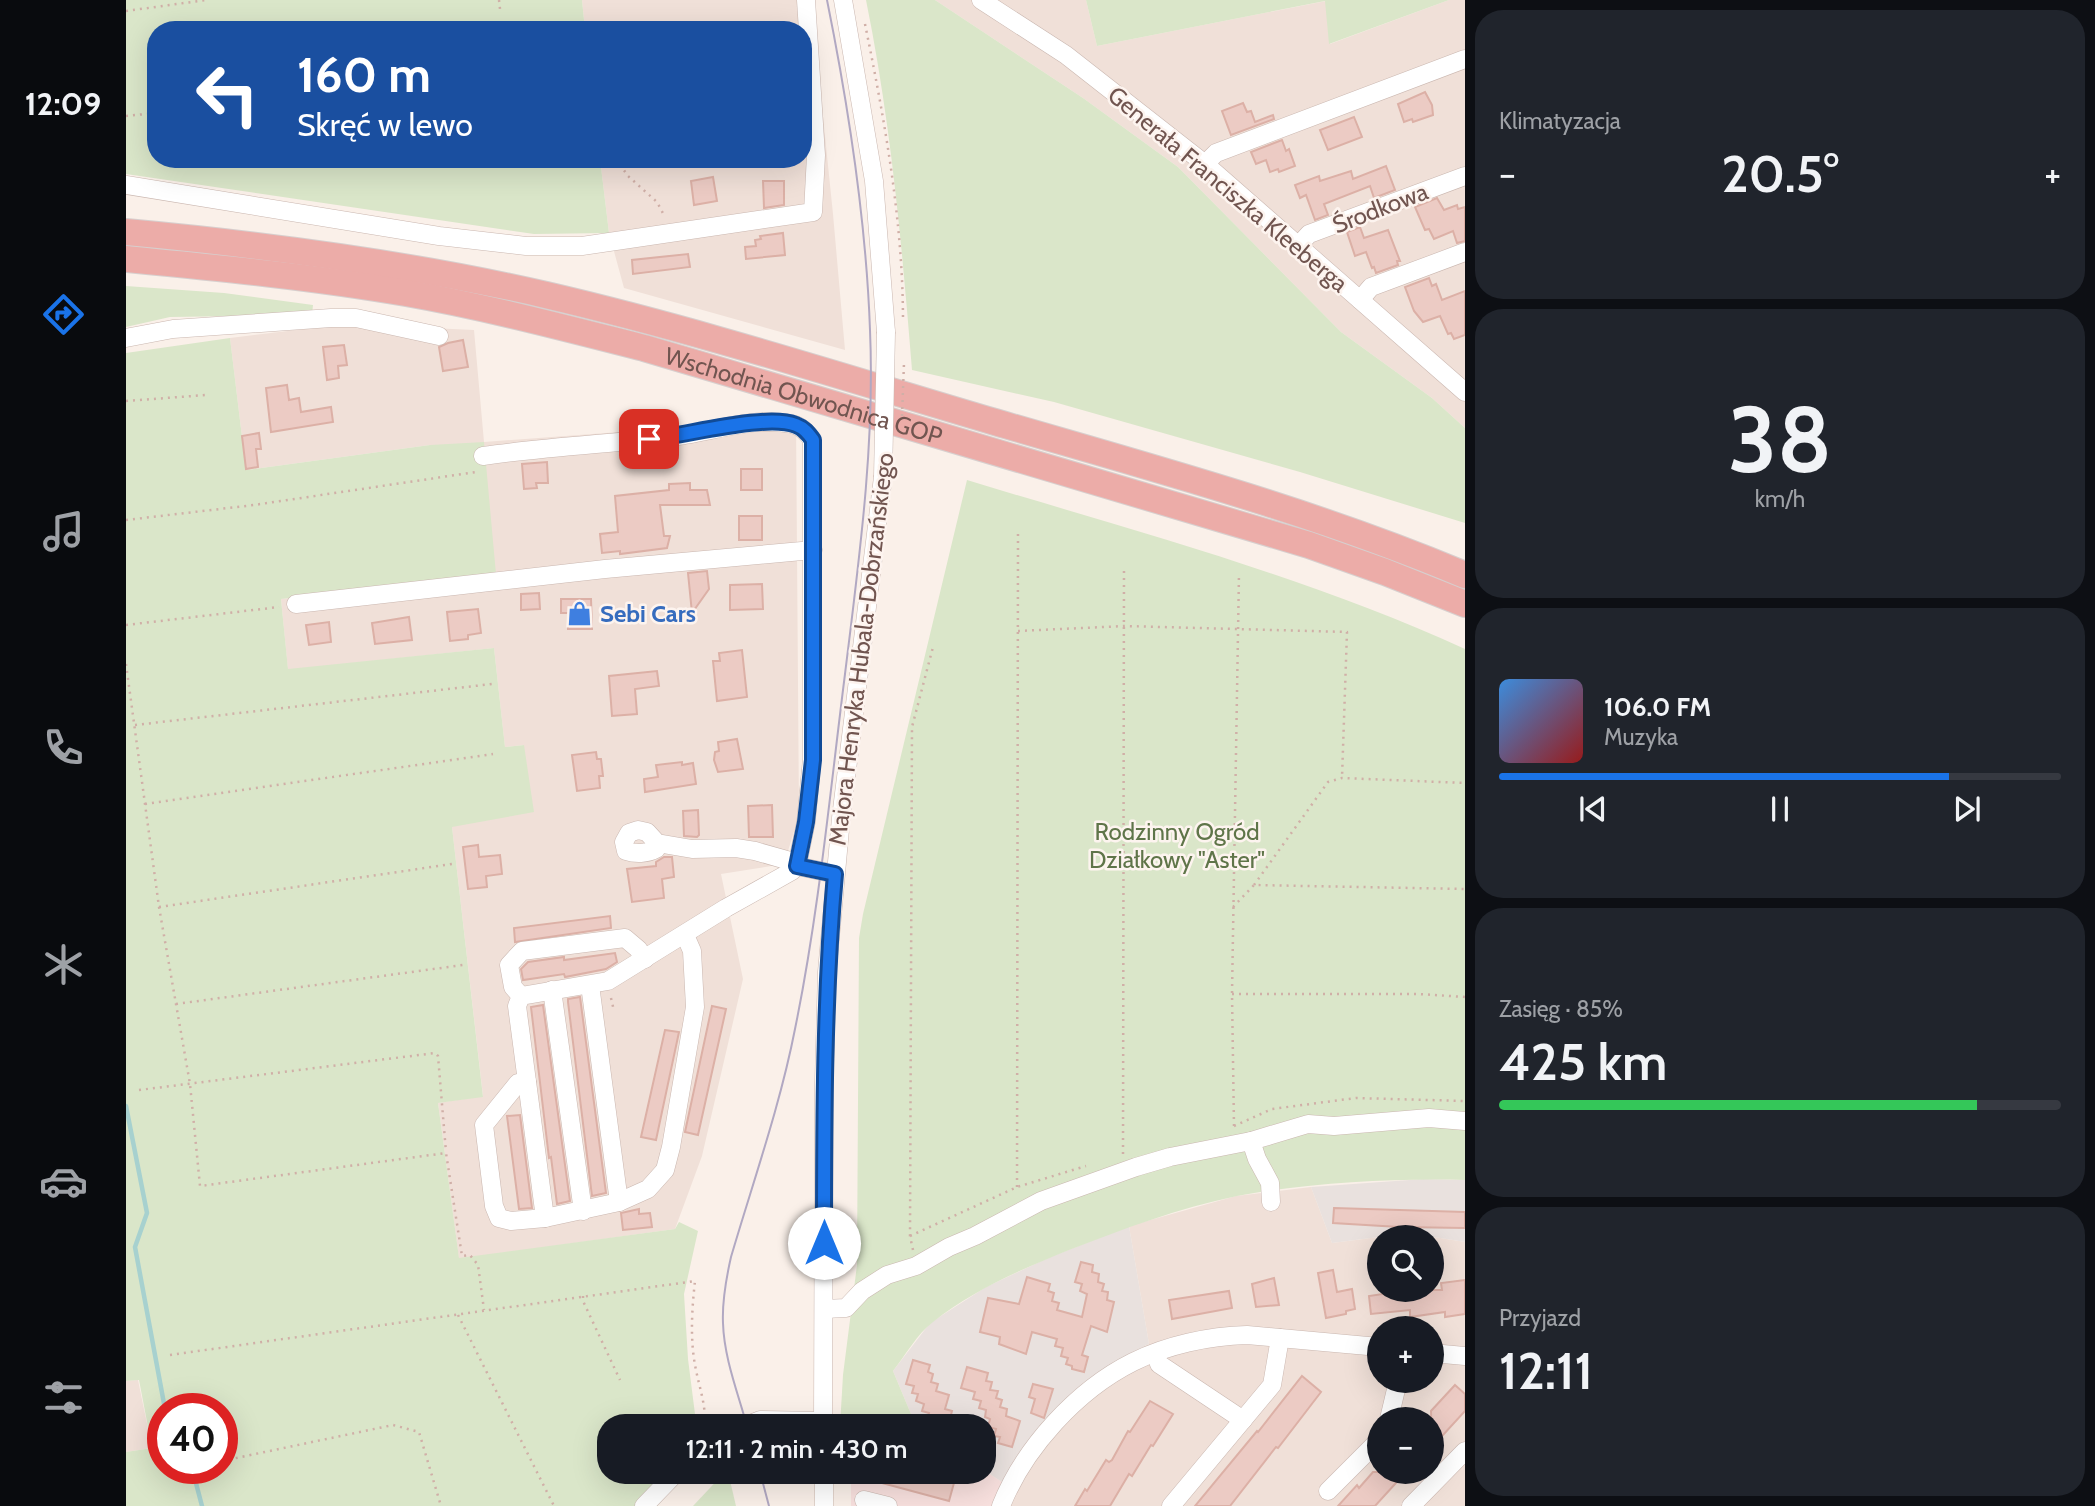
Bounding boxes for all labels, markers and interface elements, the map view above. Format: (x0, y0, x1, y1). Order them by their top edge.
text: 160 m (297, 45, 431, 104)
icon: left (182, 49, 273, 140)
street label: Generała Franciszka Kleeberga (1102, 80, 1354, 298)
text: 12:09 (25, 84, 101, 123)
text: Skręć w lewo (297, 105, 473, 144)
text: Klimatyzacja (1499, 107, 1621, 135)
text: 20.5° (1721, 142, 1839, 205)
text: − (1499, 150, 1516, 197)
text: + (2044, 150, 2061, 197)
street label: Środkowa (1328, 176, 1432, 239)
icon: directions (39, 290, 88, 339)
street label: Wschodnia Obwodnica GOP (662, 341, 946, 450)
text: 38 (1728, 384, 1832, 495)
pin (619, 409, 679, 469)
icon: arrive (630, 420, 668, 458)
street label: Majora Henryka Hubala-Dobrzańskiego (823, 451, 899, 847)
text: km/h (1755, 485, 1805, 513)
icon: music (39, 507, 88, 556)
shop icon: Sebi Cars (566, 599, 594, 627)
place label: Sebi Cars (600, 599, 696, 628)
text: 106.0 FM (1604, 691, 1711, 723)
icon: phone (39, 723, 88, 772)
text: Muzyka (1604, 723, 1678, 751)
icon: previous (1574, 790, 1612, 828)
icon: pause (1761, 790, 1799, 828)
icon: next (1948, 790, 1986, 828)
park label: Rodzinny Ogród Działkowy "Aster" (1089, 817, 1265, 874)
icon: climate (39, 940, 88, 989)
text: Zasięg · 85% (1499, 995, 1623, 1023)
text: 425 km (1499, 1030, 1667, 1093)
icon: car (39, 1157, 88, 1206)
position arrow (787, 1206, 861, 1280)
map controls (1367, 1225, 1444, 1484)
button: search (1367, 1225, 1444, 1302)
text: Przyjazd (1499, 1304, 1581, 1332)
button: + (1367, 1316, 1444, 1393)
text: 12:11 (1499, 1339, 1593, 1402)
icon: filters (39, 1373, 88, 1422)
speed limit sign: 40 (147, 1393, 238, 1484)
button: − (1367, 1407, 1444, 1484)
text: 12:11 · 2 min · 430 m (686, 1433, 907, 1465)

